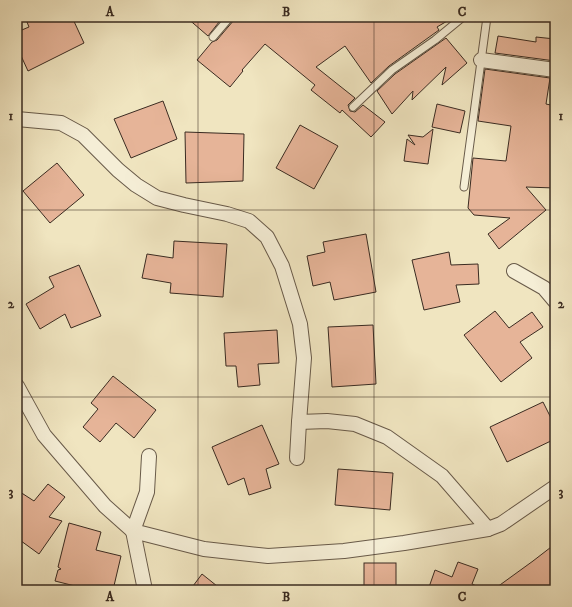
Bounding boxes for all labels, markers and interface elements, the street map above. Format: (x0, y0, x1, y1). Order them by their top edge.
text: A (105, 4, 115, 20)
text: B (282, 4, 290, 20)
text: C (458, 4, 467, 20)
text: 1 (9, 108, 14, 124)
text: 1 (559, 108, 564, 124)
text: 2 (8, 296, 15, 312)
text: 2 (558, 296, 565, 312)
text: 3 (9, 484, 14, 500)
text: 3 (559, 484, 564, 500)
text: A (105, 589, 115, 605)
text: B (282, 589, 290, 605)
text: C (458, 589, 467, 605)

